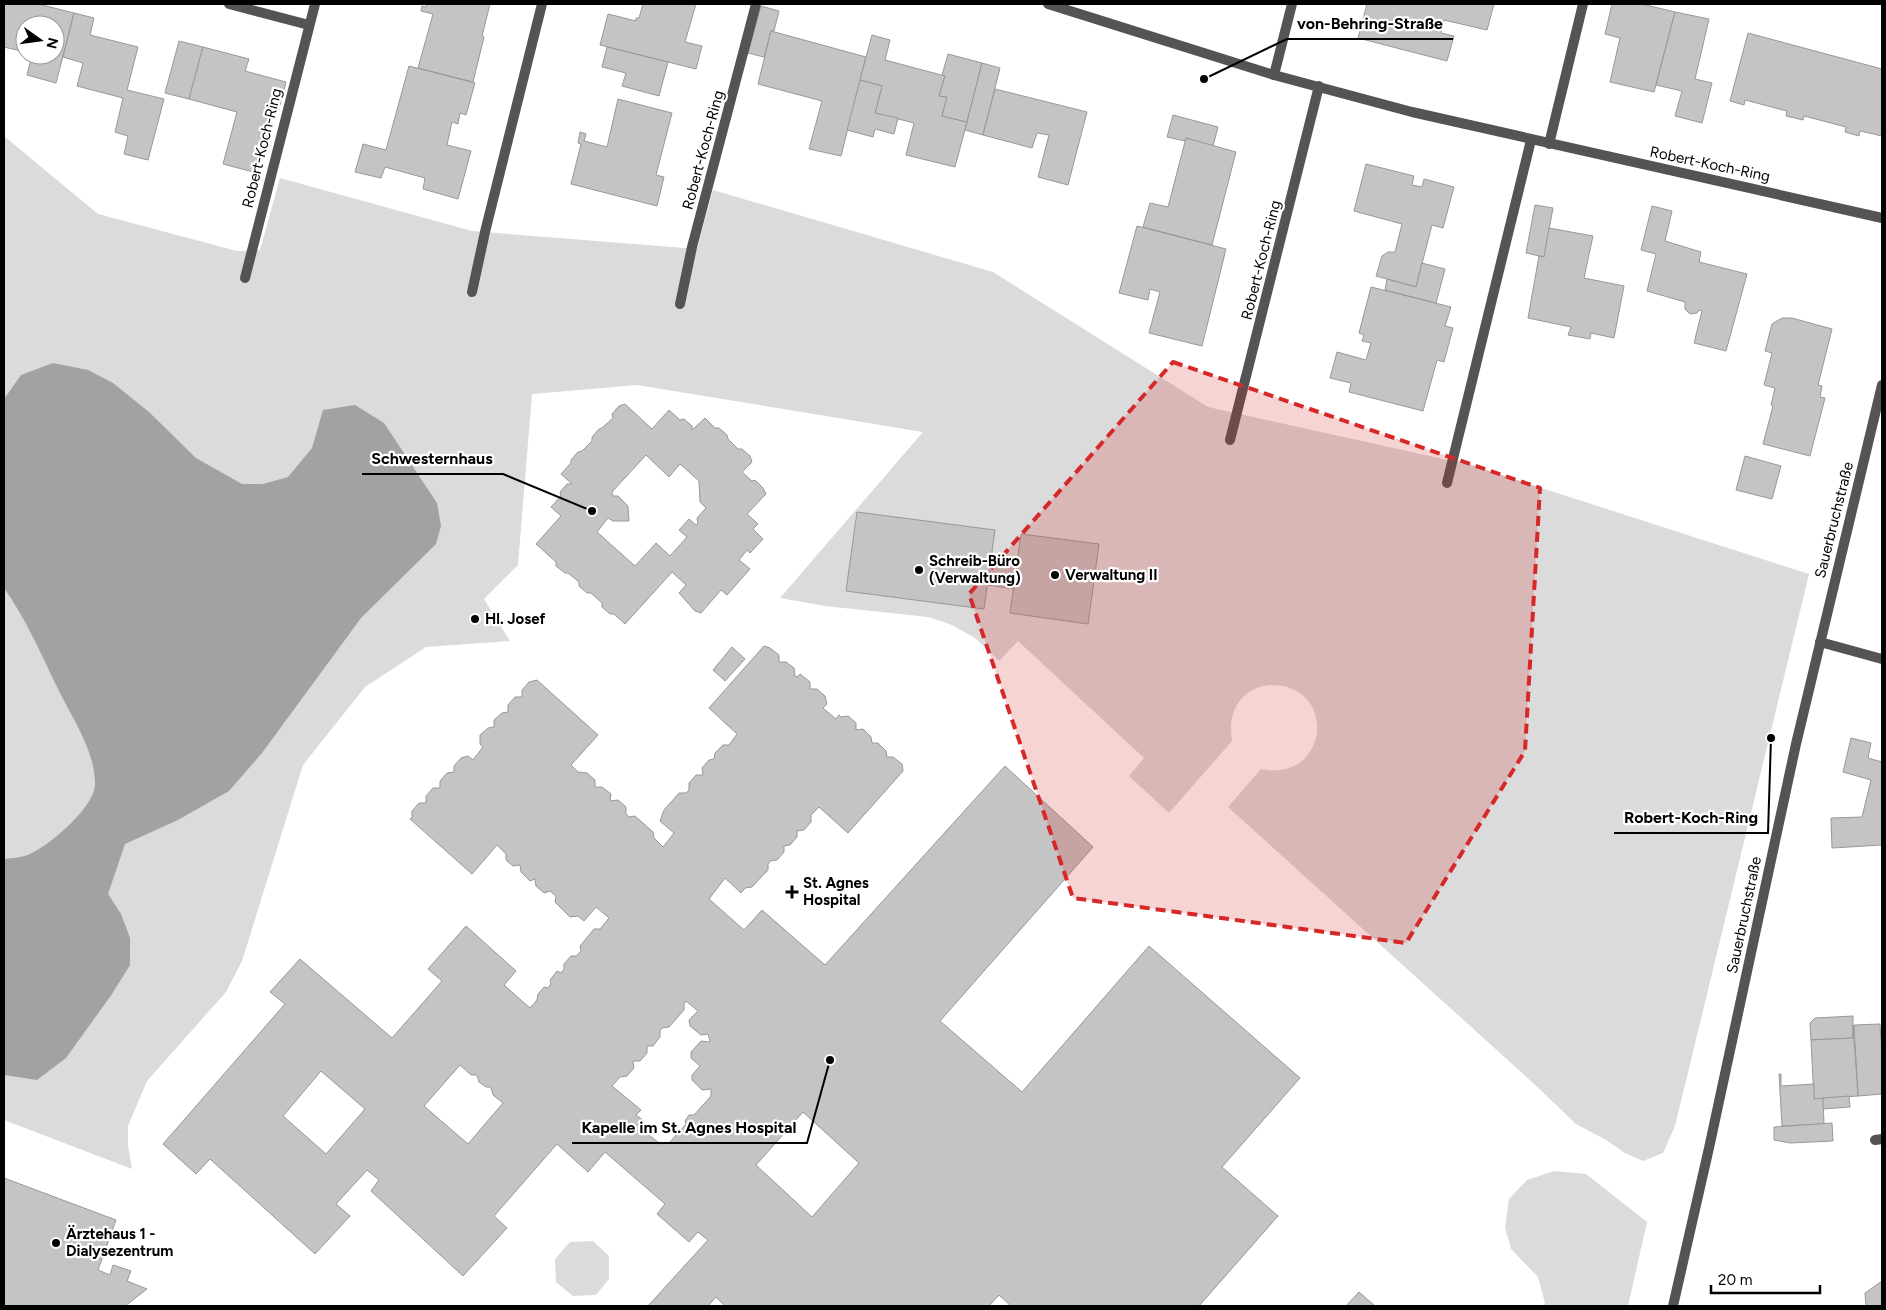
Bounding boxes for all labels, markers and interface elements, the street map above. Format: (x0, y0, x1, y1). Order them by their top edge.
callout: von-Behring-Straße (1287, 8, 1453, 39)
text: von-Behring-Straße (1297, 14, 1443, 33)
north arrow (15, 15, 65, 65)
text: N (43, 36, 62, 50)
street label: Robert-Koch-Ring (238, 86, 286, 210)
street label: Robert-Koch-Ring (678, 88, 728, 212)
street label: Robert-Koch-Ring (1648, 142, 1772, 186)
street label: Robert-Koch-Ring (1237, 198, 1285, 322)
callout: Schwesternhaus (362, 443, 503, 474)
text: Schwesternhaus (371, 449, 493, 468)
street label: Sauerbruchstraße (1811, 460, 1857, 580)
place label: Schreib-Büro (Verwaltung) (929, 552, 1021, 587)
marker: Schreib-Büro (Verwaltung) (913, 564, 925, 576)
place label: Verwaltung II (1065, 566, 1158, 584)
marker: Verwaltung II (1049, 569, 1061, 581)
place label: Hl. Josef (485, 610, 546, 628)
marker: Hl. Josef (469, 613, 481, 625)
callout: Robert-Koch-Ring (1614, 802, 1768, 833)
text: Robert-Koch-Ring (1624, 808, 1758, 827)
street label: Sauerbruchstraße (1723, 855, 1765, 975)
place label: St. Agnes Hospital (803, 874, 869, 909)
marker: St. Agnes Hospital (785, 885, 799, 899)
callout: Kapelle im St. Agnes Hospital (572, 1112, 807, 1143)
text: Kapelle im St. Agnes Hospital (582, 1118, 797, 1137)
place label: Ärztehaus 1 - Dialysezentrum (66, 1224, 173, 1260)
marker: Ärztehaus 1 - Dialysezentrum (50, 1237, 62, 1249)
scale bar (1711, 1262, 1820, 1294)
text: 20 m (1718, 1271, 1752, 1289)

